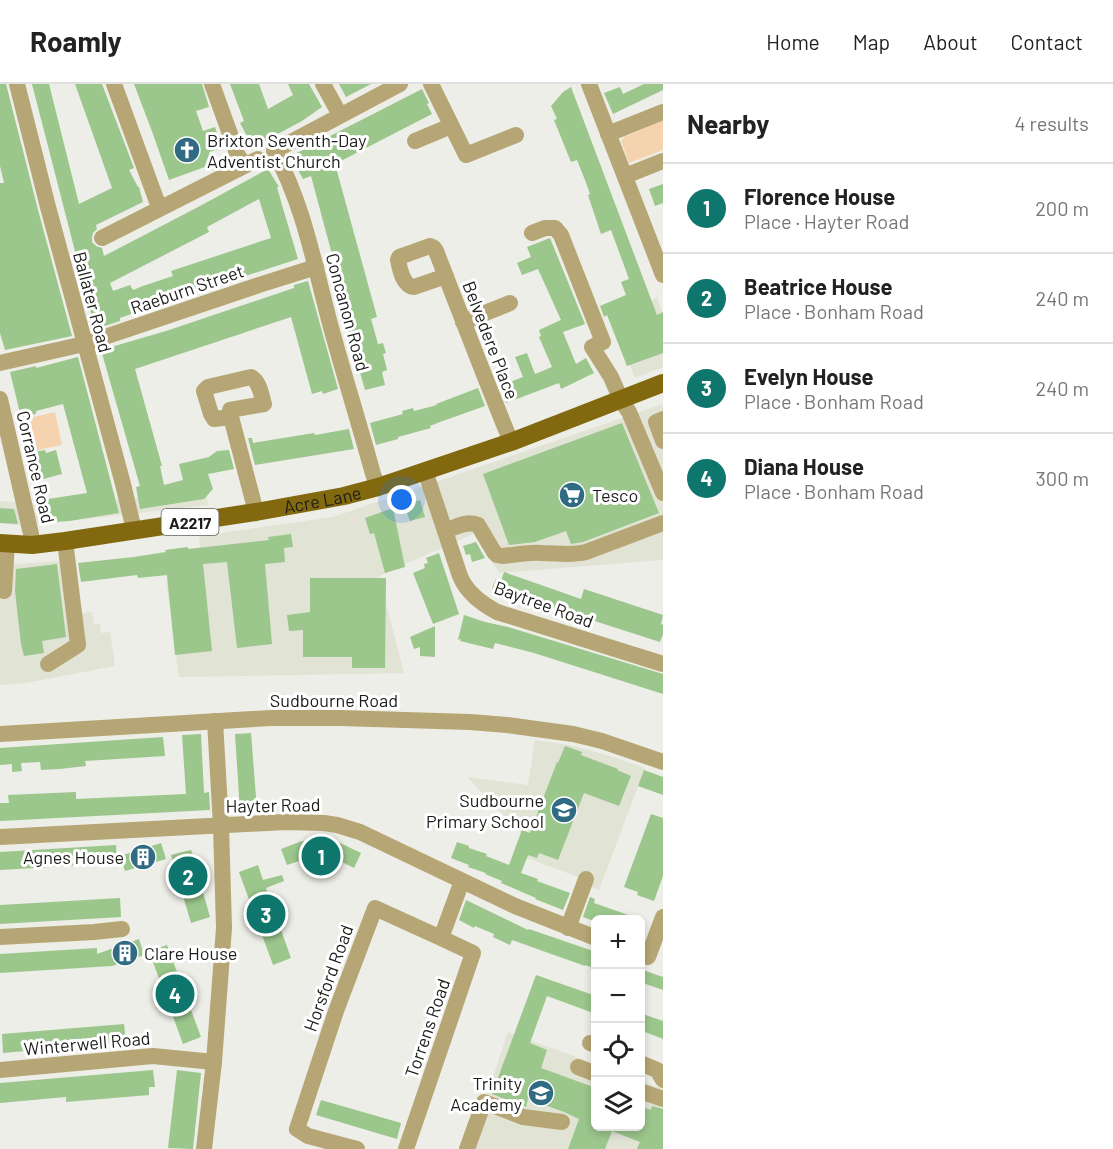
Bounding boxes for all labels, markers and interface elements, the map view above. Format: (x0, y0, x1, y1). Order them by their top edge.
text: Roamly (30, 24, 122, 58)
text: Home (766, 29, 820, 54)
text: Map (853, 29, 890, 54)
text: About (923, 29, 978, 54)
text: Contact (1011, 29, 1083, 54)
text: Nearby (687, 108, 769, 139)
text: 4 results (1014, 111, 1089, 135)
place label: Brixton Seventh-Day Adventist Church (207, 129, 366, 172)
church icon: Brixton Seventh-Day Adventist Church (172, 135, 202, 165)
text: Florence House (744, 183, 895, 209)
text: 1 (703, 196, 710, 220)
text: 200 m (1035, 196, 1089, 220)
text: Place · Hayter Road (744, 209, 909, 233)
street label: Ballater Road (69, 249, 117, 355)
street label: Concanon Road (322, 251, 374, 373)
street label: Raeburn Street (128, 259, 246, 319)
text: Beatrice House (744, 273, 893, 299)
street label: Belvedere Place (458, 278, 524, 402)
text: 2 (701, 286, 712, 310)
text: 240 m (1035, 286, 1089, 310)
text: Place · Bonham Road (744, 299, 924, 323)
text: Evelyn House (744, 363, 874, 389)
text: 3 (701, 376, 712, 400)
text: 240 m (1035, 376, 1089, 400)
text: Place · Bonham Road (744, 389, 924, 413)
street label: Corrance Road (12, 409, 60, 525)
text: Diana House (744, 453, 864, 479)
text: 4 (700, 466, 713, 490)
text: 300 m (1036, 466, 1089, 490)
text: Place · Bonham Road (744, 479, 924, 503)
supermarket icon: Tesco (557, 480, 587, 510)
street label: Acre Lane (282, 481, 363, 518)
place label: Tesco (592, 484, 638, 506)
your location (387, 485, 416, 514)
road number: A2217 (162, 509, 219, 535)
street label: Baytree Road (491, 576, 597, 632)
street label: Sudbourne Road (270, 689, 398, 711)
place label: Sudbourne Primary School (426, 789, 544, 832)
street label: Hayter Road (225, 793, 321, 817)
school or university icon: Sudbourne Primary School (549, 795, 579, 825)
pin: 1 (302, 834, 340, 878)
building icon: Agnes House (128, 842, 158, 872)
place label: Agnes House (23, 846, 124, 868)
pin: 2 (168, 854, 207, 898)
pin: 3 (246, 892, 286, 936)
map controls (591, 915, 645, 1131)
button: + (591, 915, 645, 969)
street label: Horsford Road (299, 922, 357, 1034)
building icon: Clare House (110, 938, 140, 968)
place label: Clare House (144, 942, 237, 964)
button: − (591, 969, 645, 1023)
pin: 4 (156, 972, 195, 1016)
street label: Torrens Road (400, 976, 454, 1080)
button: locate (591, 1023, 645, 1077)
street label: Winterwell Road (23, 1027, 151, 1059)
place label: Trinity Academy (450, 1072, 522, 1115)
button: layers (591, 1077, 645, 1131)
school or university icon: Trinity Academy (526, 1078, 556, 1108)

